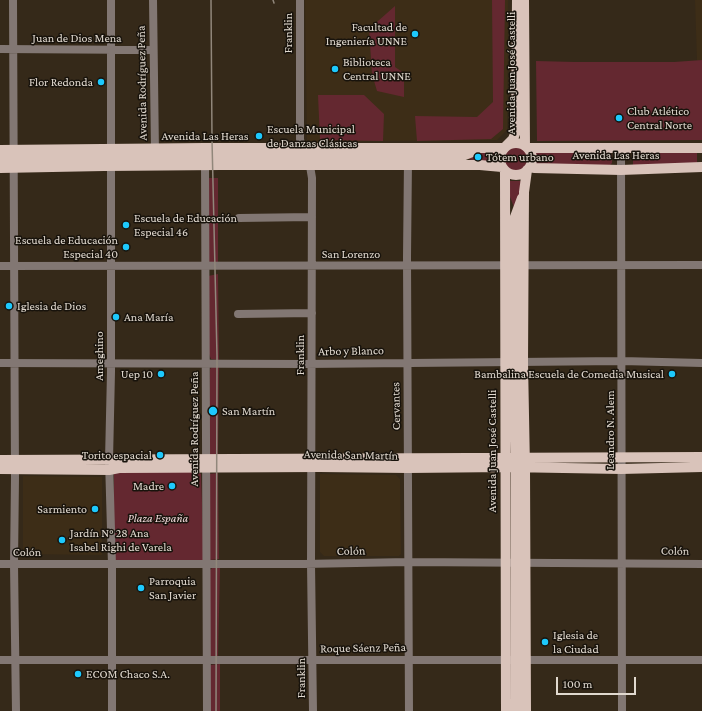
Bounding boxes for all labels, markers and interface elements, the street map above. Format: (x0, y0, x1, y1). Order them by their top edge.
street label: Avenida Juan José Castelli (504, 12, 518, 134)
street label: Franklin (281, 13, 295, 53)
place label: Facultad de Ingeniería UNNE (326, 20, 407, 48)
street label: Avenida Rodríguez Peña (134, 25, 150, 141)
marker: Facultad de Ingeniería UNNE (410, 29, 420, 39)
street label: Juan de Dios Mena (32, 31, 122, 45)
place label: Biblioteca Central UNNE (343, 55, 411, 83)
marker: Biblioteca Central UNNE (330, 64, 340, 74)
place label: Flor Redonda (29, 75, 93, 89)
marker: Flor Redonda (96, 77, 106, 87)
place label: Club Atlético Central Norte (627, 104, 692, 132)
marker: Club Atlético Central Norte (614, 113, 624, 123)
place label: Escuela Municipal de Danzas Clásicas (267, 122, 357, 150)
street label: Avenida Las Heras (162, 129, 248, 143)
marker: Escuela Municipal de Danzas Clásicas (254, 131, 264, 141)
street label: Avenida Las Heras (573, 148, 659, 162)
place label: Tótem urbano (486, 150, 554, 164)
marker: Tótem urbano (473, 152, 483, 162)
place label: Escuela de Educación Especial 46 (134, 211, 237, 239)
marker: Escuela de Educación Especial 46 (121, 220, 131, 230)
place label: Escuela de Educación Especial 40 (15, 233, 118, 261)
marker: Escuela de Educación Especial 40 (121, 242, 131, 252)
street label: San Lorenzo (322, 247, 380, 261)
place label: Iglesia de Dios (17, 299, 86, 313)
marker: Iglesia de Dios (4, 301, 14, 311)
place label: Ana María (124, 310, 174, 324)
marker: Ana María (111, 312, 121, 322)
street label: Ameghino (92, 331, 106, 381)
street label: Franklin (293, 335, 307, 375)
street label: Arbo y Blanco (318, 343, 384, 359)
place label: Uep 10 (121, 367, 153, 381)
place label: Bambalina Escuela de Comedia Musical (474, 367, 664, 381)
marker: Uep 10 (156, 369, 166, 379)
marker: Bambalina Escuela de Comedia Musical (667, 369, 677, 379)
street label: Avenida Rodríguez Peña (187, 372, 201, 486)
street label: Cervantes (388, 382, 404, 430)
street label: Avenida Juan José Castelli (485, 390, 499, 512)
street label: Leandro N. Alem (603, 390, 617, 470)
place label: San Martín (222, 404, 275, 418)
marker: San Martín (207, 405, 219, 417)
street label: Avenida San Martín (304, 447, 398, 463)
place label: Torito espacial (82, 448, 152, 462)
marker: Torito espacial (155, 450, 165, 460)
place label: Madre (133, 479, 164, 493)
marker: Madre (167, 481, 177, 491)
place label: Sarmiento (37, 502, 87, 516)
marker: Sarmiento (90, 504, 100, 514)
park label: Plaza España (128, 511, 188, 525)
place label: Jardín N° 28 Ana Isabel Righi de Varela (70, 526, 172, 554)
marker: Jardín N° 28 Ana Isabel Righi de Varela (57, 535, 67, 545)
street label: Colón (337, 544, 365, 558)
street label: Colón (661, 544, 689, 558)
street label: Colón (13, 545, 41, 559)
place label: Parroquia San Javier (149, 574, 196, 602)
marker: Parroquia San Javier (136, 583, 146, 593)
place label: Iglesia de la Ciudad (553, 628, 599, 656)
marker: Iglesia de la Ciudad (540, 637, 550, 647)
street label: Roque Sáenz Peña (320, 640, 406, 656)
street label: Franklin (294, 658, 308, 698)
place label: ECOM Chaco S.A. (86, 667, 170, 681)
marker: ECOM Chaco S.A. (73, 669, 83, 679)
scale bar (558, 669, 638, 695)
text: 100 m (563, 677, 592, 691)

